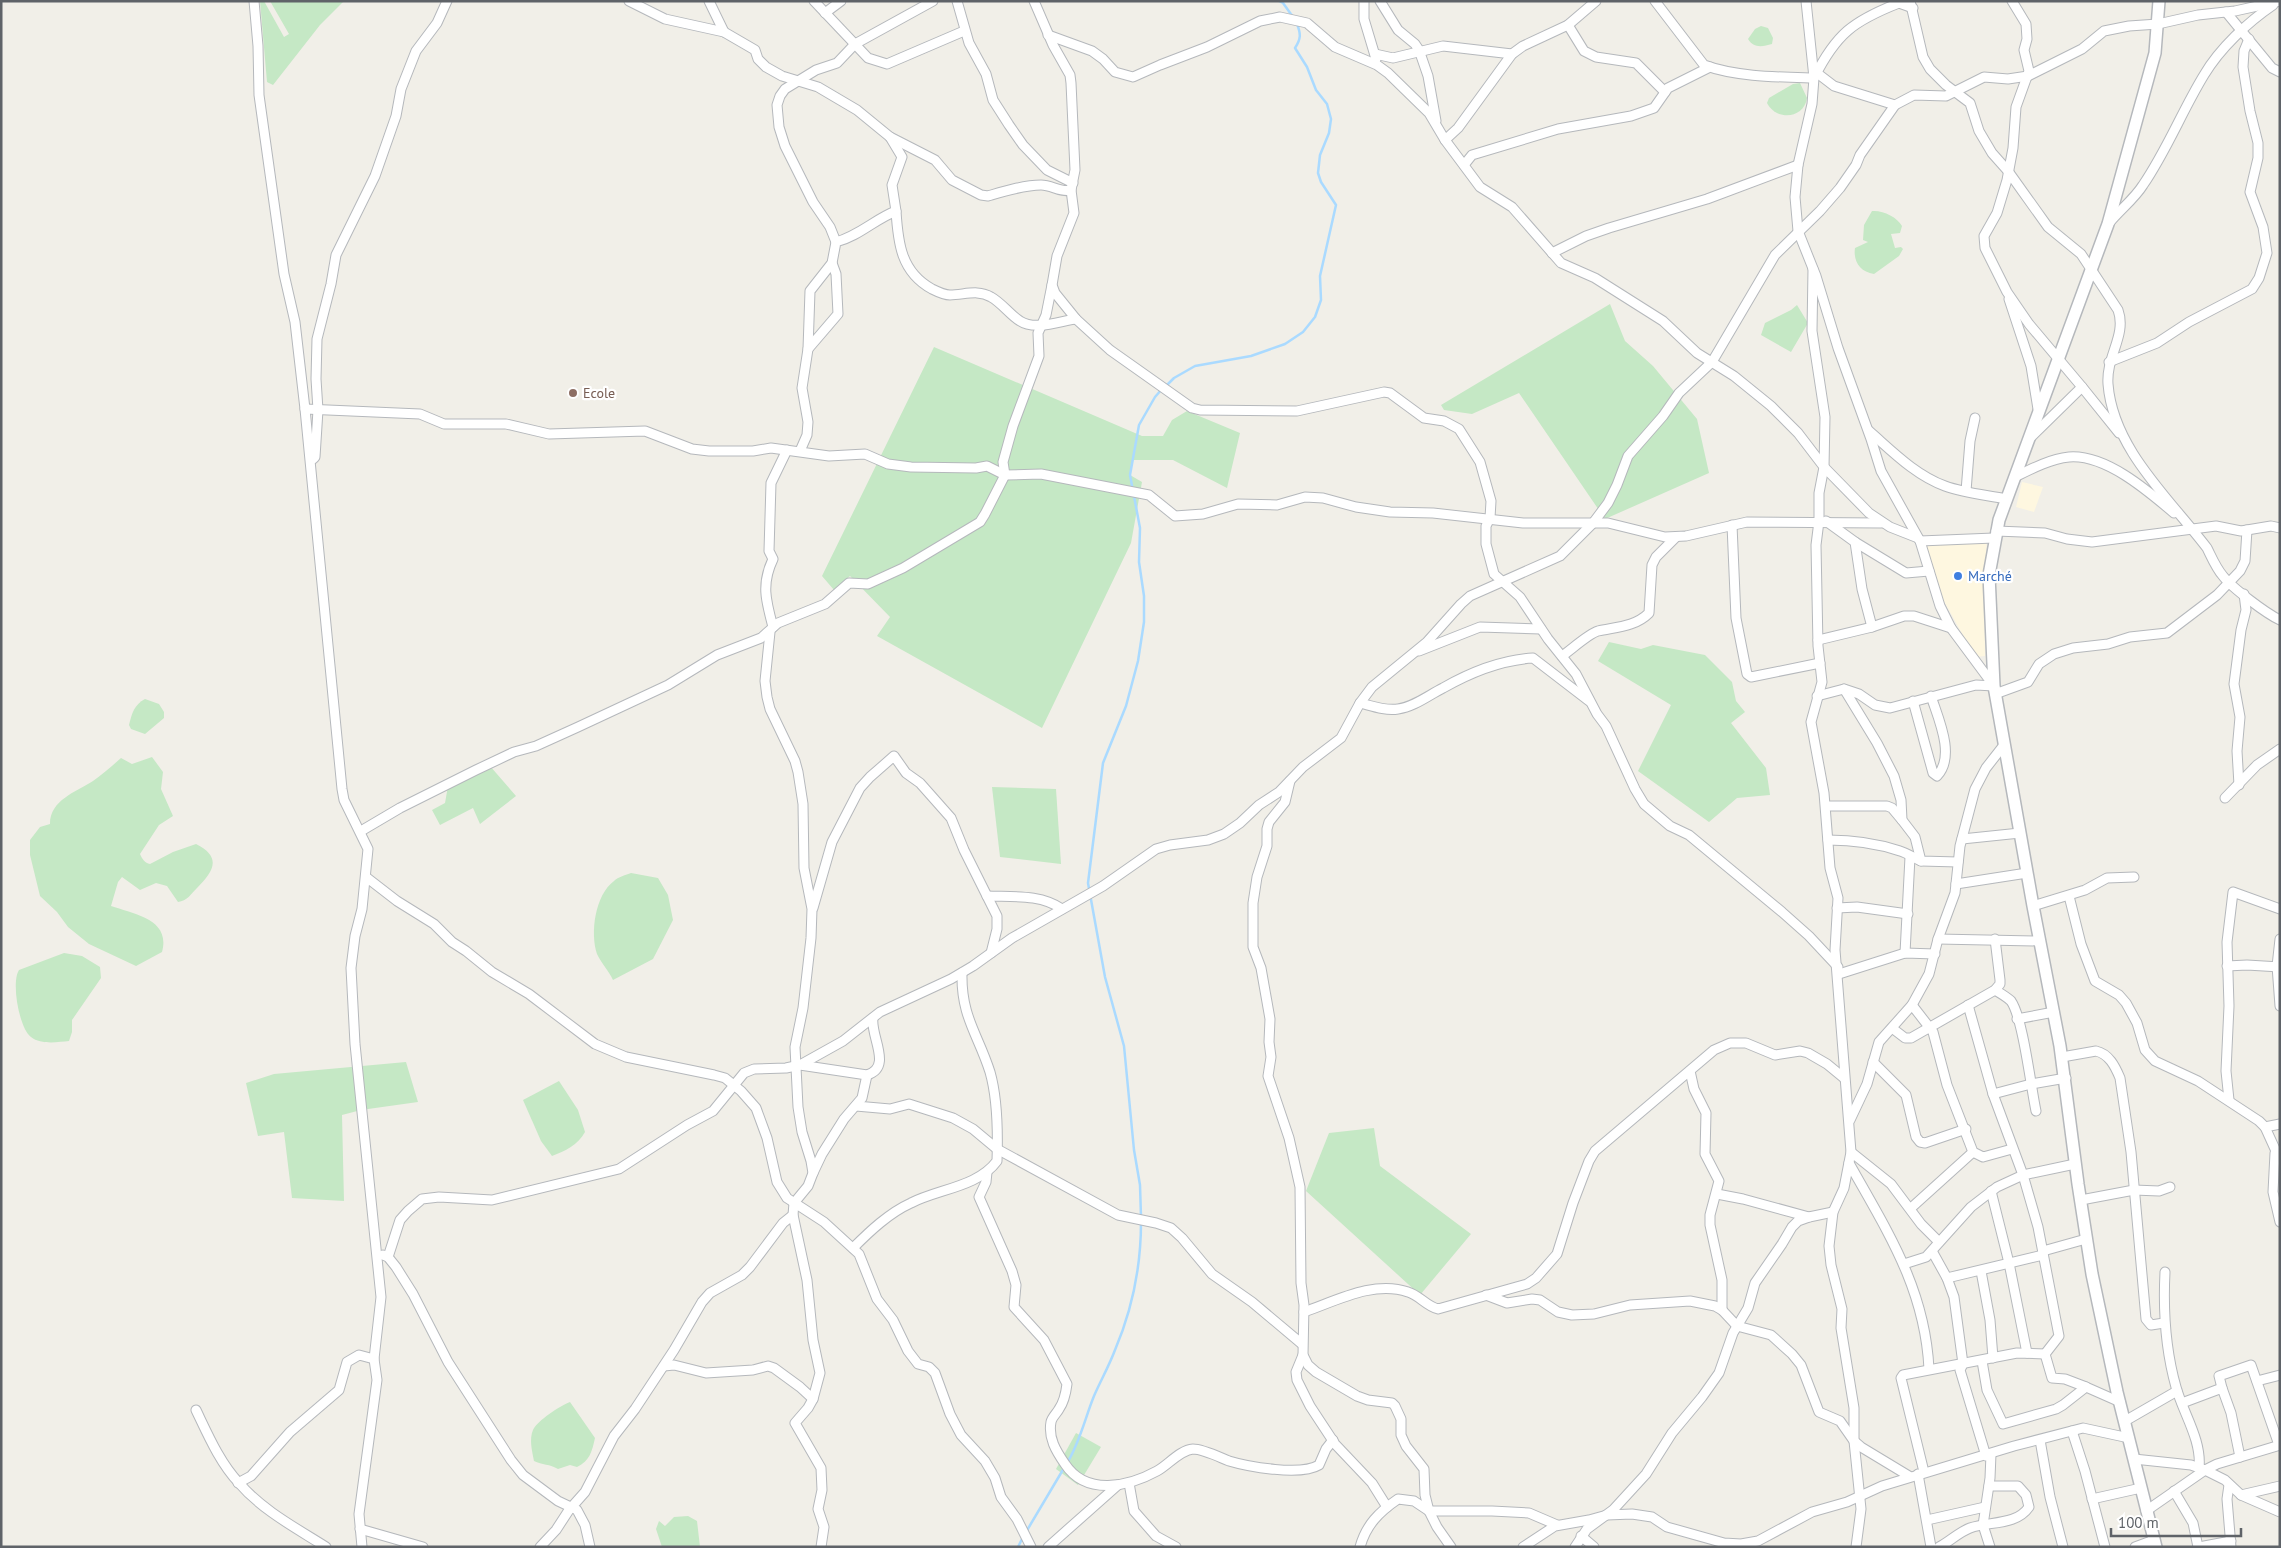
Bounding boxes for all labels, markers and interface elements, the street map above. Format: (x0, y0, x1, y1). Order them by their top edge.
place label: Ecole (583, 384, 615, 402)
marker: Ecole (567, 387, 579, 399)
place label: Marché (1968, 567, 2012, 585)
marker: Marché (1952, 570, 1964, 582)
scale bar (2111, 1506, 2241, 1538)
text: 100 m (2118, 1513, 2159, 1532)

